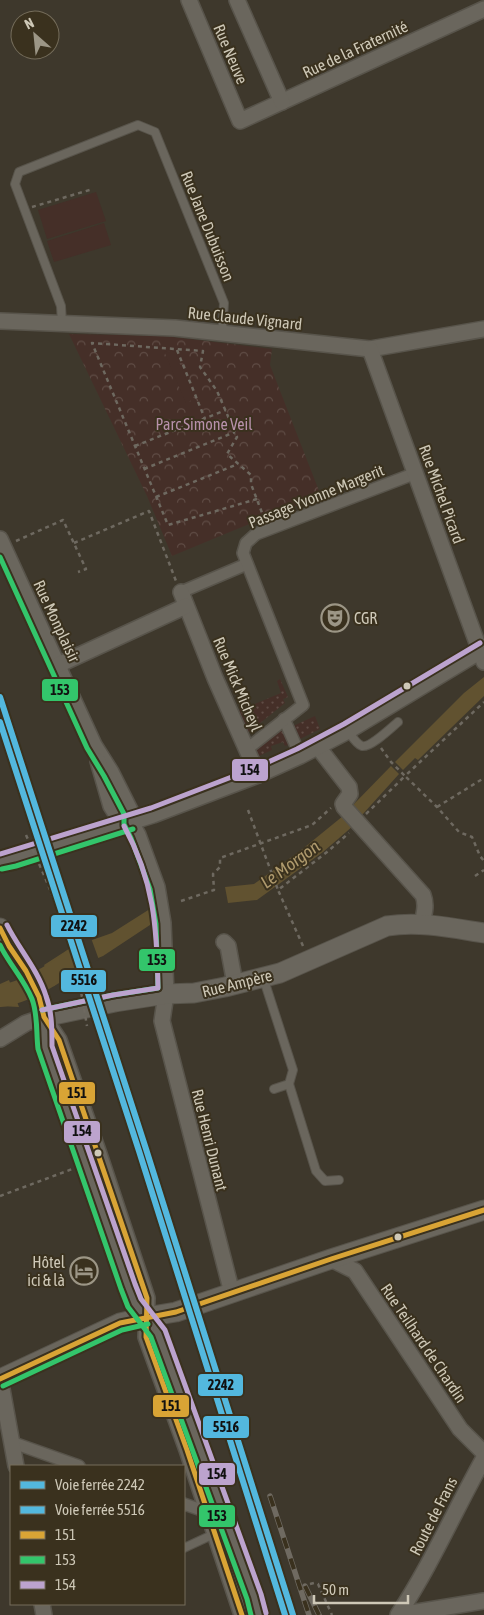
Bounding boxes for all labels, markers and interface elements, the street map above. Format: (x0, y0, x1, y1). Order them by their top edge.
north arrow (10, 10, 60, 60)
text: N (22, 14, 36, 32)
street label: Rue de la Fraternité (300, 17, 410, 81)
street label: Rue Neuve (210, 21, 252, 87)
street label: Rue Jane Dubuisson (178, 168, 238, 284)
street label: Rue Claude Vignard (187, 303, 303, 334)
park label: Parc Simone Veil (156, 415, 253, 433)
street label: Rue Michel Picard (416, 442, 468, 546)
street label: Passage Yvonne Margerit (246, 460, 387, 532)
street label: Rue Monplaisir (29, 577, 84, 665)
theatre icon: CGR (320, 603, 350, 633)
place label: CGR (354, 609, 377, 627)
street label: Rue Mick Micheyl (209, 634, 266, 735)
line badge: 153 (41, 678, 79, 702)
unlabelled marker (402, 681, 412, 691)
text: 153 (50, 682, 70, 698)
line badge: 154 (231, 758, 269, 782)
text: 154 (240, 762, 260, 778)
water label: Le Morgon (256, 835, 324, 893)
line badge: 2242 (50, 914, 98, 938)
text: 2242 (61, 918, 88, 934)
line badge: 153 (138, 948, 176, 972)
text: 153 (147, 952, 167, 968)
street label: Rue Ampère (200, 966, 274, 1001)
line badge: 5516 (60, 969, 107, 993)
text: 5516 (71, 972, 98, 988)
line badge: 151 (58, 1081, 96, 1105)
text: 151 (67, 1085, 87, 1101)
street label: Rue Henri Dunant (189, 1087, 231, 1193)
line badge: 154 (63, 1120, 101, 1144)
text: 154 (72, 1123, 92, 1139)
unlabelled marker (93, 1148, 103, 1158)
unlabelled marker (393, 1232, 403, 1242)
place label: Hôtel ici & là (27, 1253, 66, 1289)
hotel icon: Hôtel ici & là (69, 1256, 99, 1286)
street label: Rue Teilhard de Chardin (378, 1280, 470, 1406)
line badge: 2242 (197, 1373, 244, 1397)
text: 2242 (208, 1377, 235, 1393)
line badge: 151 (152, 1394, 190, 1418)
text: 151 (161, 1398, 181, 1414)
line badge: 5516 (202, 1415, 250, 1439)
text: 5516 (213, 1419, 240, 1435)
line badge: 154 (198, 1462, 236, 1486)
legend (10, 1465, 185, 1605)
text: 154 (207, 1466, 227, 1482)
street label: Route de Frans (406, 1473, 461, 1558)
text: Voie ferrée 2242 (55, 1476, 145, 1493)
text: Voie ferrée 5516 (55, 1501, 145, 1518)
line badge: 153 (198, 1504, 236, 1528)
text: 153 (207, 1508, 227, 1524)
text: 151 (55, 1526, 76, 1543)
text: 153 (55, 1551, 76, 1568)
scale bar (314, 1572, 408, 1604)
text: 154 (55, 1576, 76, 1593)
text: 50 m (322, 1581, 349, 1598)

